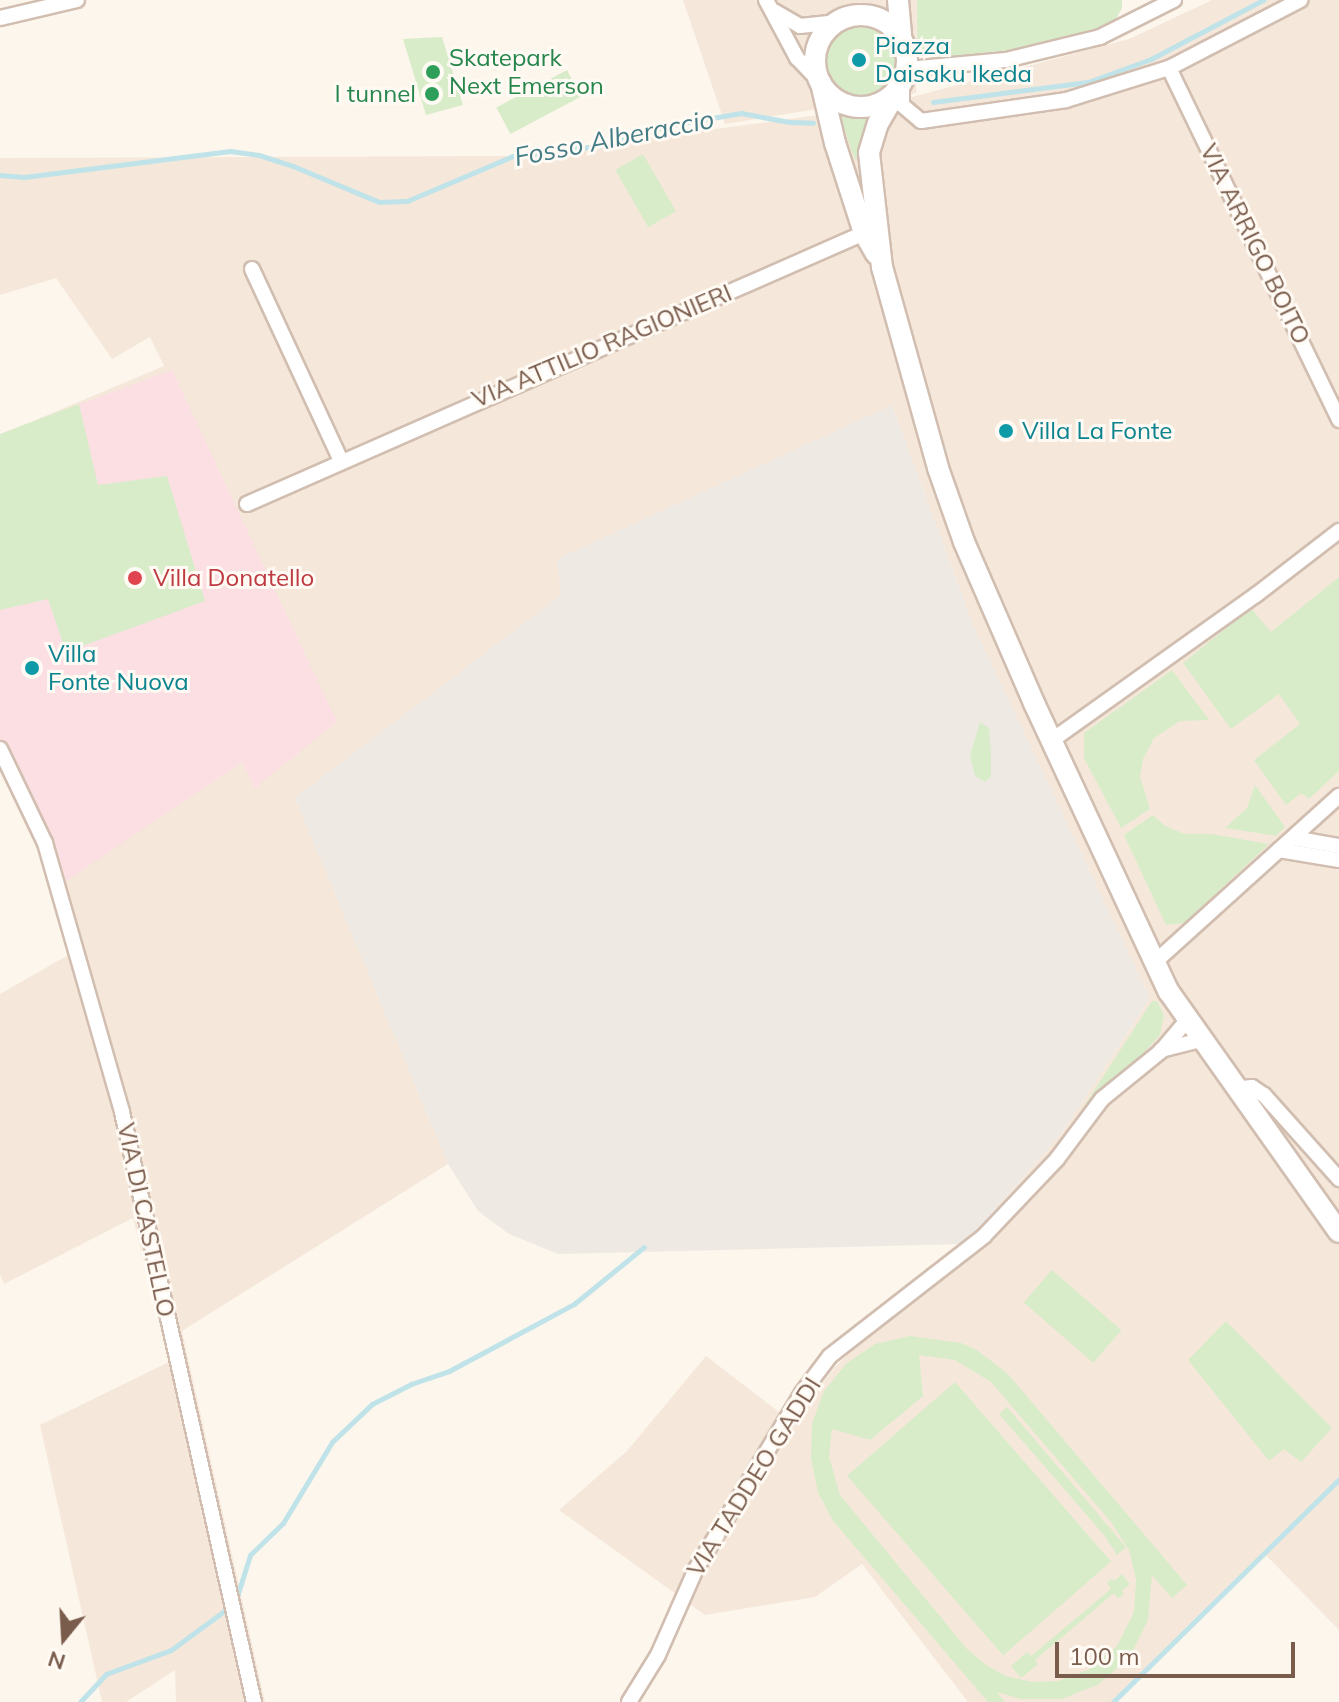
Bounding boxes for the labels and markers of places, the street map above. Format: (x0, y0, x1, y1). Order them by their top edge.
place label: Piazza Daisaku Ikeda (875, 32, 1032, 88)
place label: Skatepark Next Emerson (449, 44, 604, 100)
marker: Piazza Daisaku Ikeda (850, 51, 868, 69)
marker: Skatepark Next Emerson (424, 63, 442, 81)
place label: I tunnel (334, 80, 416, 108)
marker: I tunnel (423, 85, 441, 103)
place label: Villa La Fonte (1022, 417, 1172, 445)
marker: Villa La Fonte (997, 422, 1015, 440)
place label: Villa Donatello (153, 564, 314, 592)
marker: Villa Donatello (124, 567, 146, 589)
place label: Villa Fonte Nuova (48, 640, 189, 696)
marker: Villa Fonte Nuova (23, 659, 41, 677)

